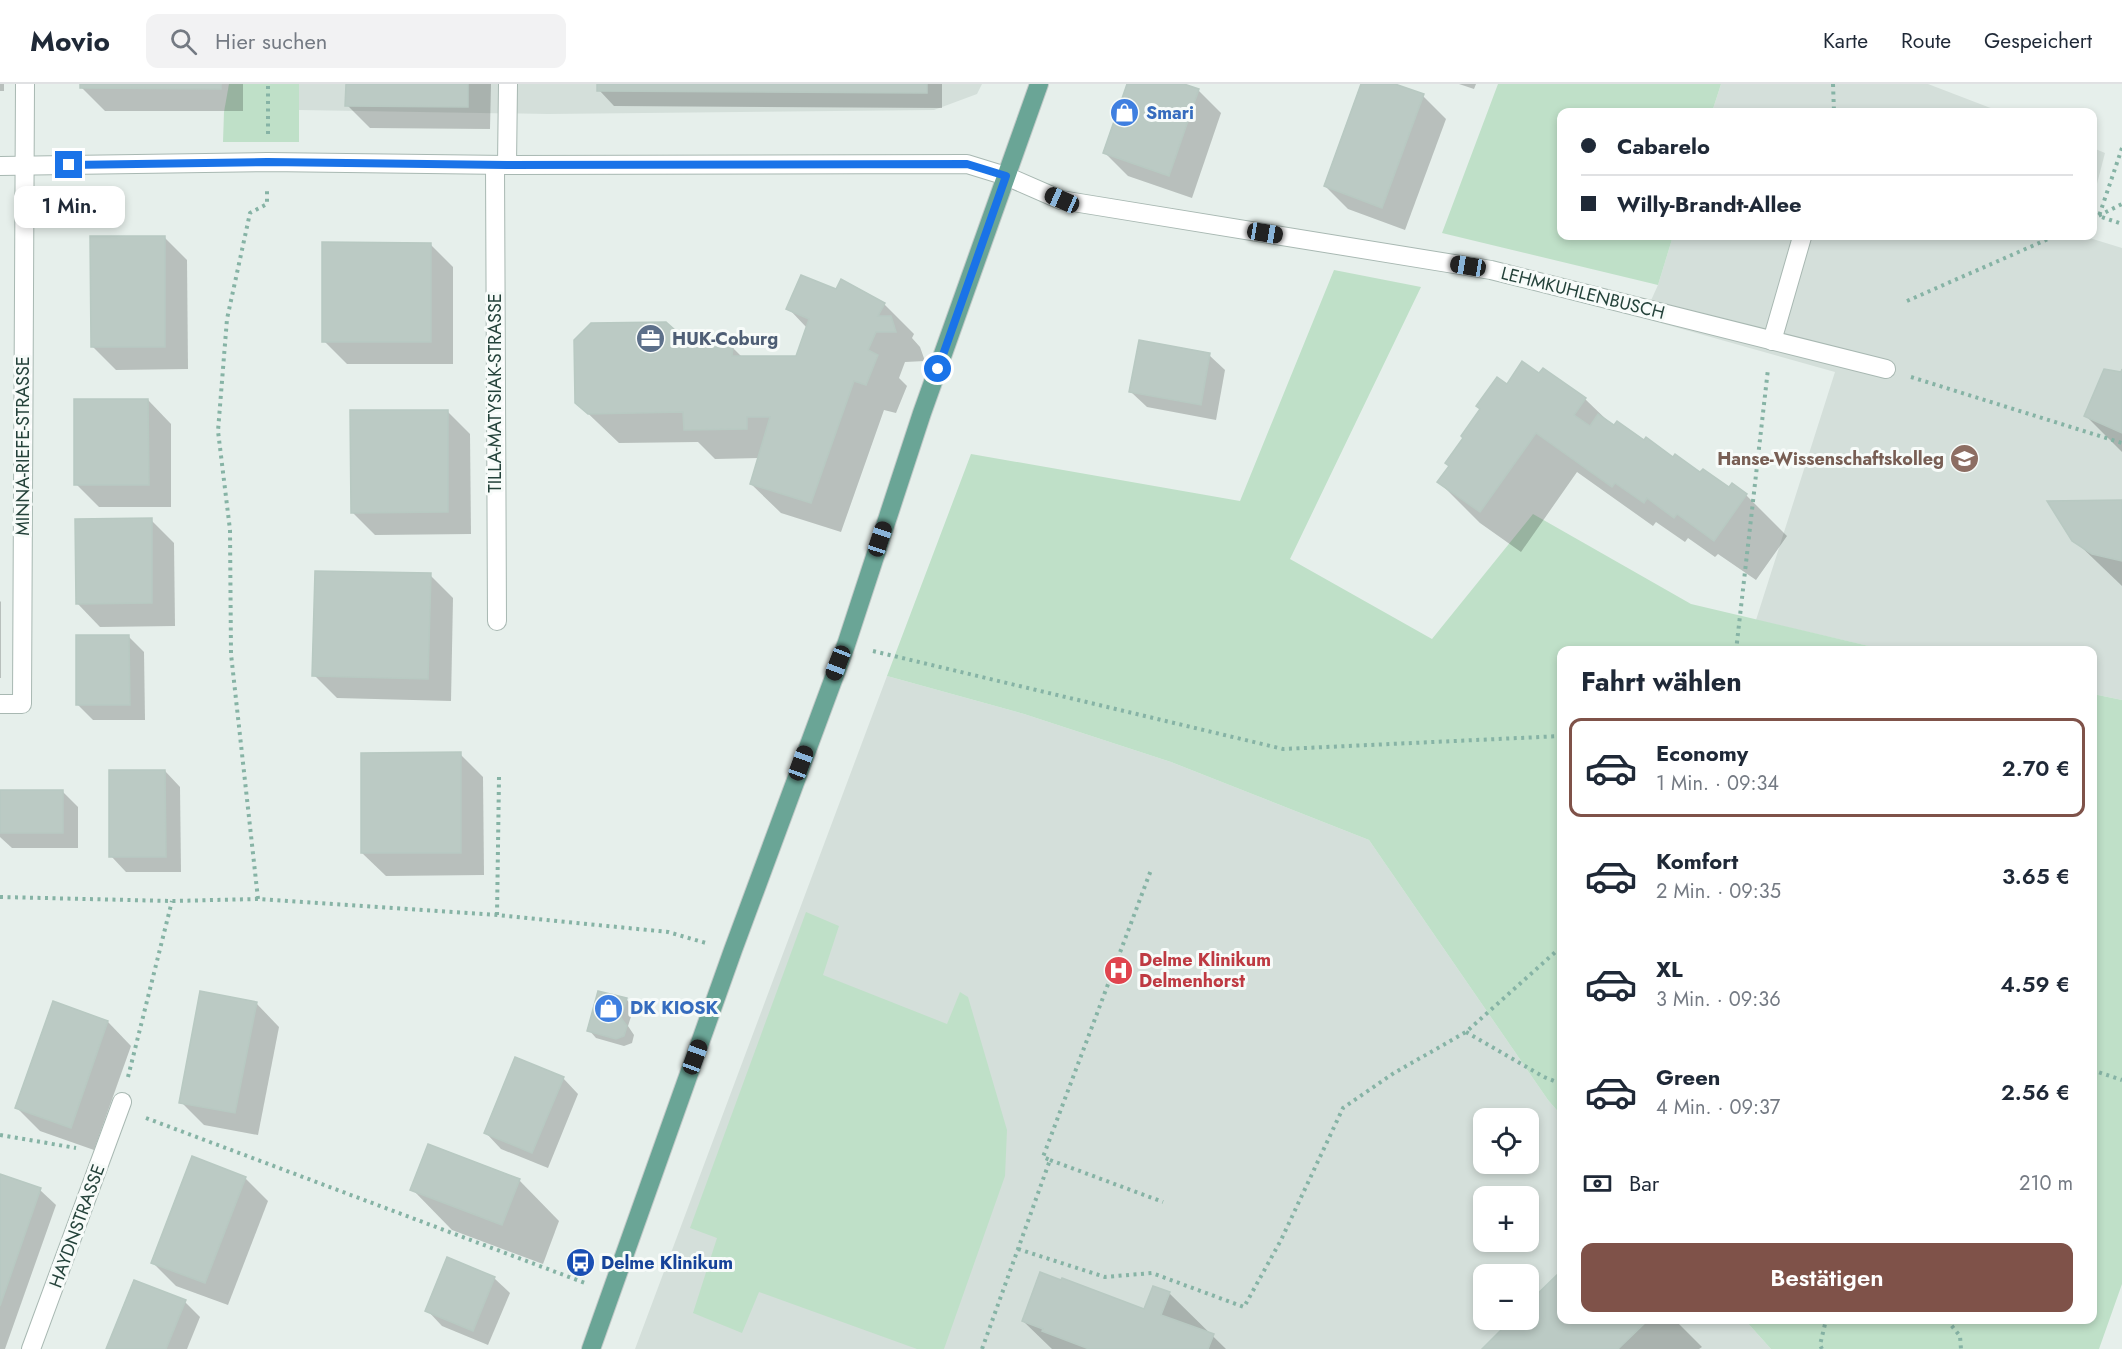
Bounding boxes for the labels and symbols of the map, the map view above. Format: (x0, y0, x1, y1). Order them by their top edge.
shop icon: Smari (1109, 97, 1141, 129)
place label: Smari (1146, 100, 1194, 126)
route end (55, 151, 82, 178)
car (1042, 184, 1082, 216)
callout: 1 Min. (14, 186, 124, 228)
car (1246, 221, 1284, 245)
car (1449, 254, 1487, 278)
street label: LEHMKUHLENBUSCH (1498, 260, 1668, 326)
street label: TILLA-MATYSIAK-STRASSE (482, 293, 508, 493)
office icon: HUK-Coburg (635, 323, 667, 355)
place label: HUK-Coburg (672, 326, 778, 352)
route start (924, 355, 951, 382)
street label: MINNA-RIEFE-STRASSE (10, 356, 36, 536)
school or university icon: Hanse-Wissenschaftskolleg (1949, 443, 1981, 475)
place label: Hanse-Wissenschaftskolleg (1717, 446, 1944, 472)
car (866, 519, 894, 559)
car (823, 643, 853, 683)
car (786, 743, 816, 783)
place label: Delme Klinikum Delmenhorst (1139, 947, 1271, 994)
hospital icon: Delme Klinikum Delmenhorst (1102, 954, 1134, 986)
shop icon: DK KIOSK (593, 992, 625, 1024)
place label: DK KIOSK (630, 995, 719, 1021)
car (680, 1037, 710, 1077)
street label: HAYDNSTRASSE (43, 1161, 111, 1291)
bus stop icon: Delme Klinikum (564, 1247, 596, 1279)
place label: Delme Klinikum (601, 1250, 733, 1276)

